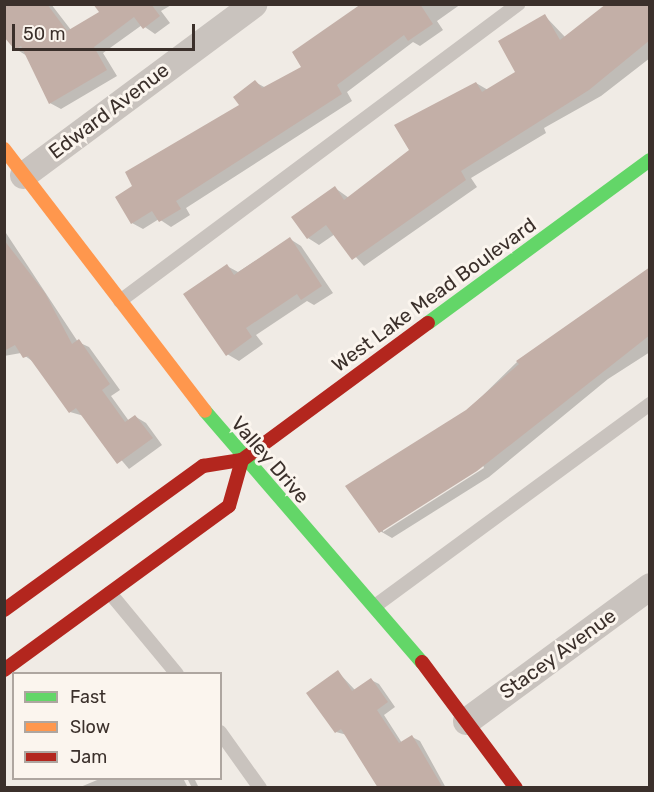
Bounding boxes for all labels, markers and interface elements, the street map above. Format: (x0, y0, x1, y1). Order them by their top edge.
scale bar (15, 12, 198, 50)
text: 50 m (23, 23, 66, 45)
street label: Edward Avenue (44, 58, 174, 164)
street label: West Lake Mead Boulevard (327, 213, 541, 377)
street label: Valley Drive (226, 412, 314, 508)
street label: Stacey Avenue (495, 603, 621, 705)
legend (12, 672, 222, 780)
text: Fast (70, 686, 106, 708)
text: Slow (70, 716, 110, 738)
text: Jam (70, 746, 107, 768)

